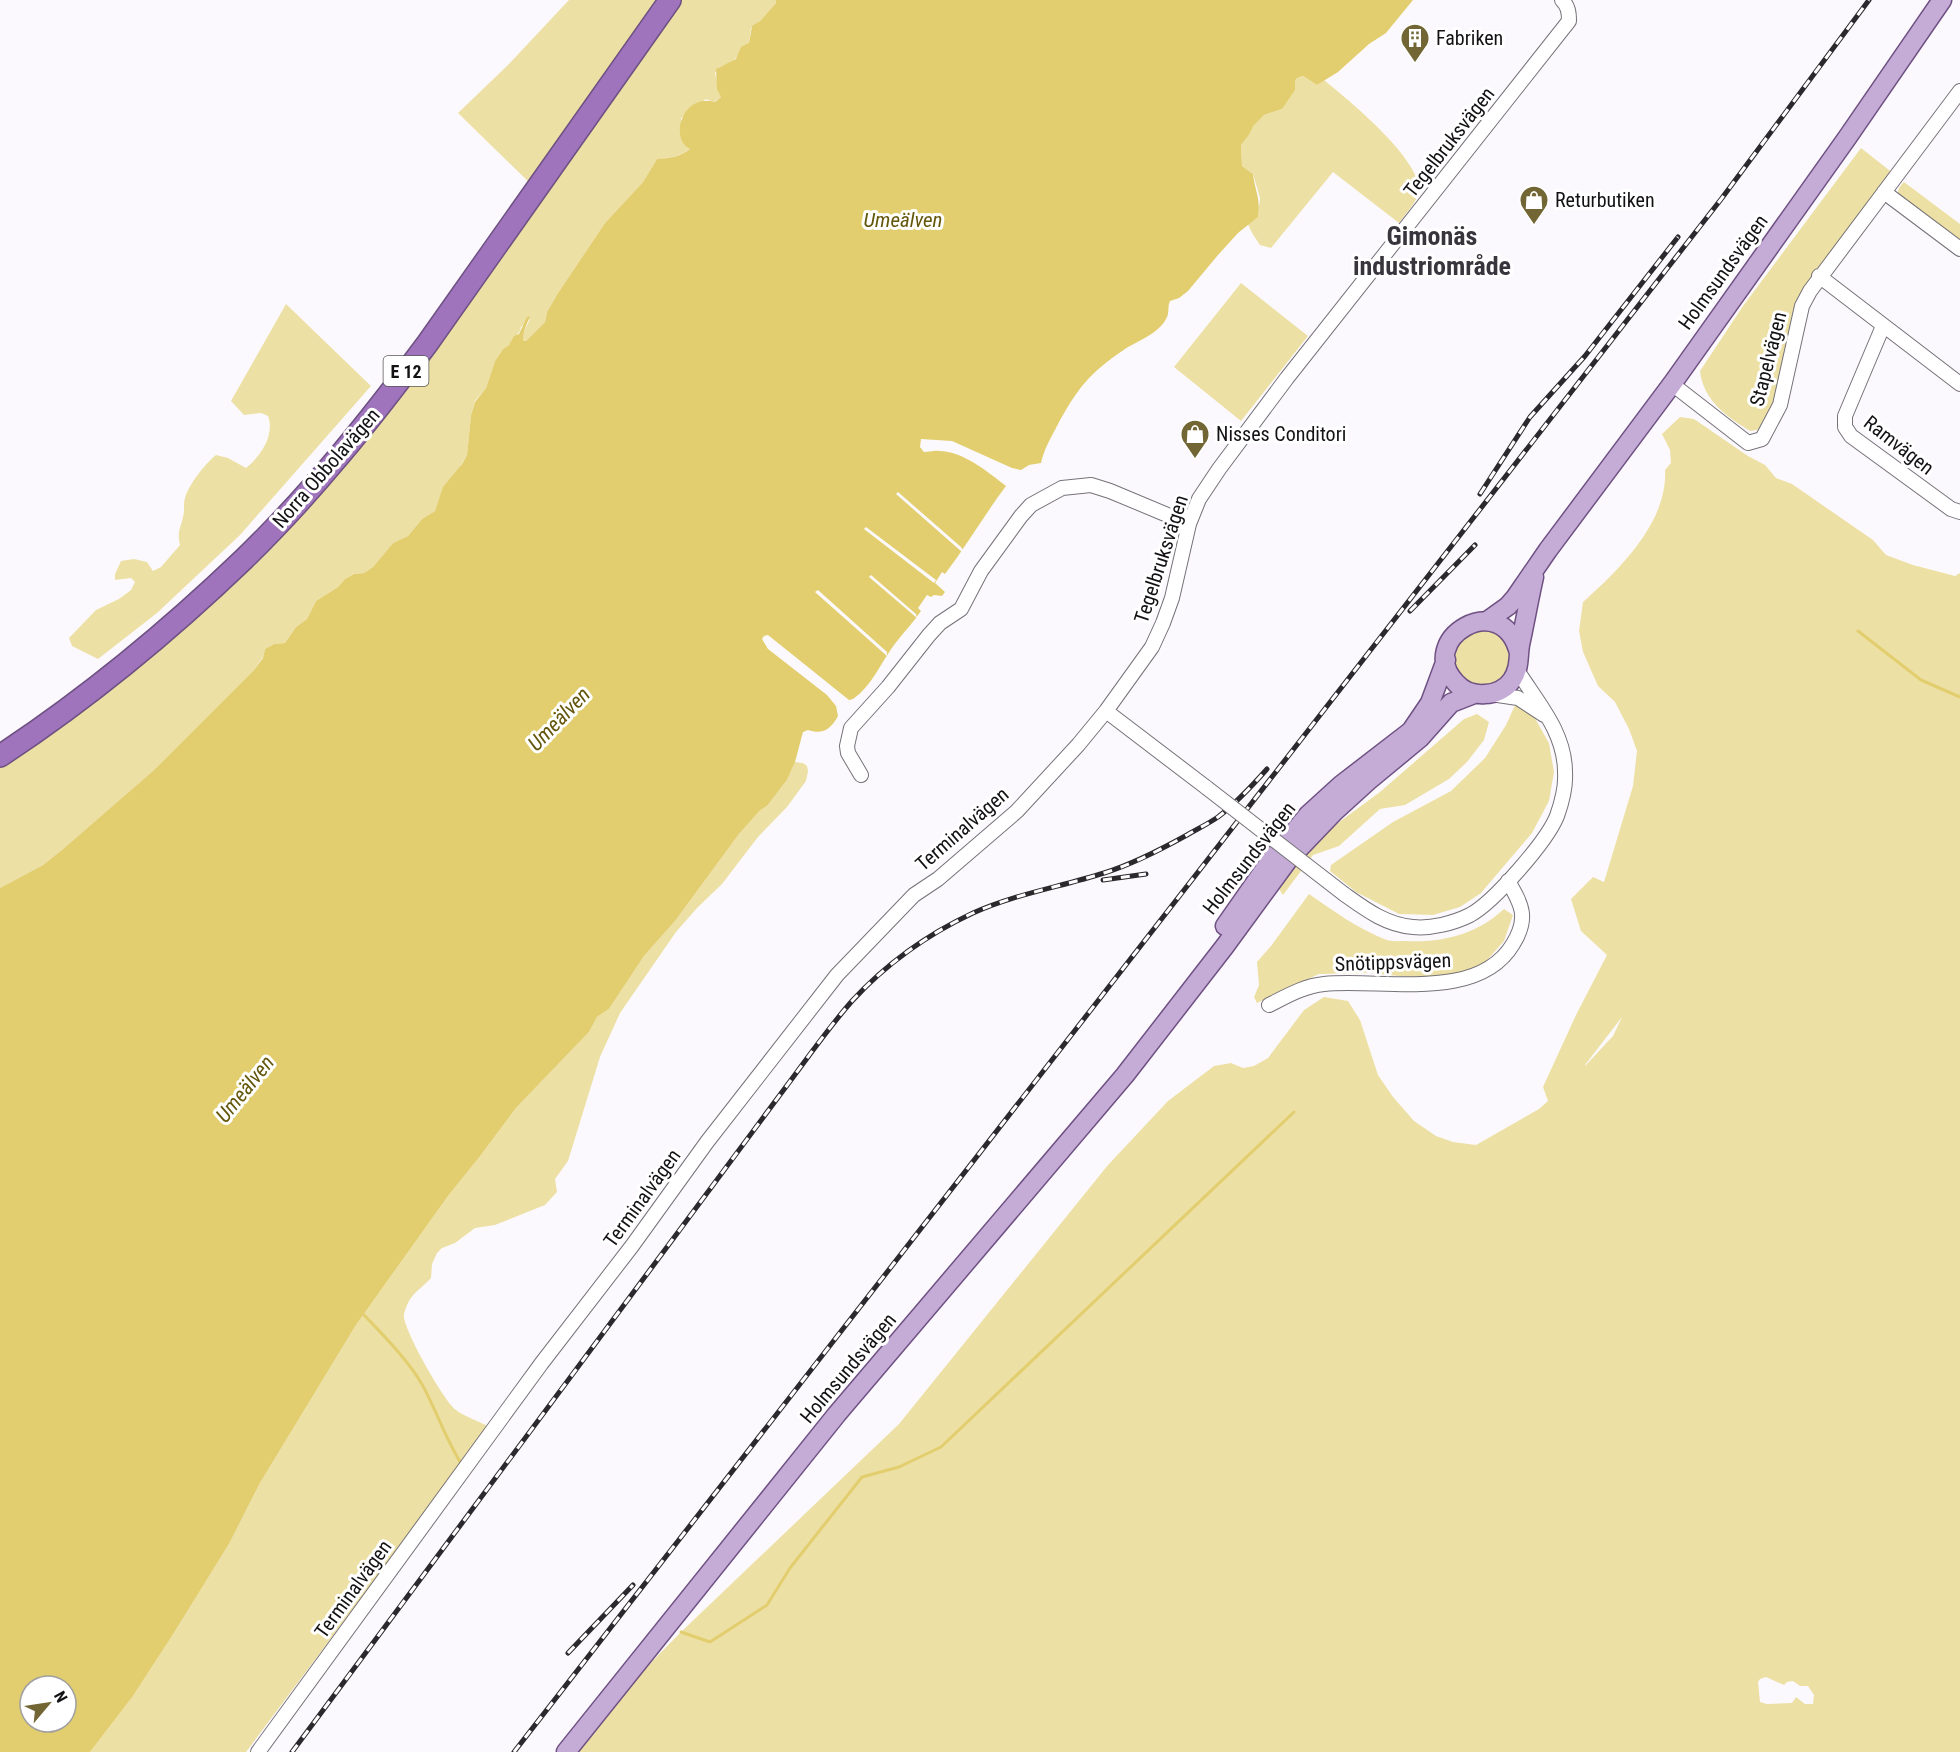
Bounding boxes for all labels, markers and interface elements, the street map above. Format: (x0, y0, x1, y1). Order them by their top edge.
building icon: Fabriken (1399, 22, 1431, 64)
place label: Fabriken (1436, 26, 1503, 50)
street label: Tegelbruksvägen (1399, 82, 1499, 202)
shop icon: Returbutiken (1518, 184, 1550, 226)
place label: Returbutiken (1555, 188, 1655, 212)
water label: Umeälven (864, 208, 942, 232)
street label: Holmsundsvägen (1673, 210, 1773, 334)
district label: Gimonäs industriområde (1353, 221, 1511, 281)
street label: Stapelvägen (1745, 309, 1791, 409)
road number: E 12 (384, 356, 428, 386)
street label: Norra Obbolavägen (267, 403, 385, 533)
street label: Ramvägen (1859, 410, 1939, 480)
shop icon: Nisses Conditori (1179, 418, 1211, 460)
place label: Nisses Conditori (1216, 422, 1346, 446)
street label: Tegelbruksvägen (1129, 492, 1193, 626)
water label: Umeälven (523, 682, 595, 756)
street label: Terminalvägen (911, 782, 1013, 876)
street label: Holmsundsvägen (1198, 797, 1300, 919)
street label: Snötippsvägen (1334, 948, 1452, 976)
water label: Umeälven (211, 1051, 279, 1127)
street label: Terminalvägen (598, 1144, 686, 1252)
street label: Holmsundsvägen (795, 1308, 901, 1428)
street label: Terminalvägen (309, 1535, 397, 1643)
north arrow (18, 1674, 78, 1734)
text: N (50, 1688, 71, 1706)

